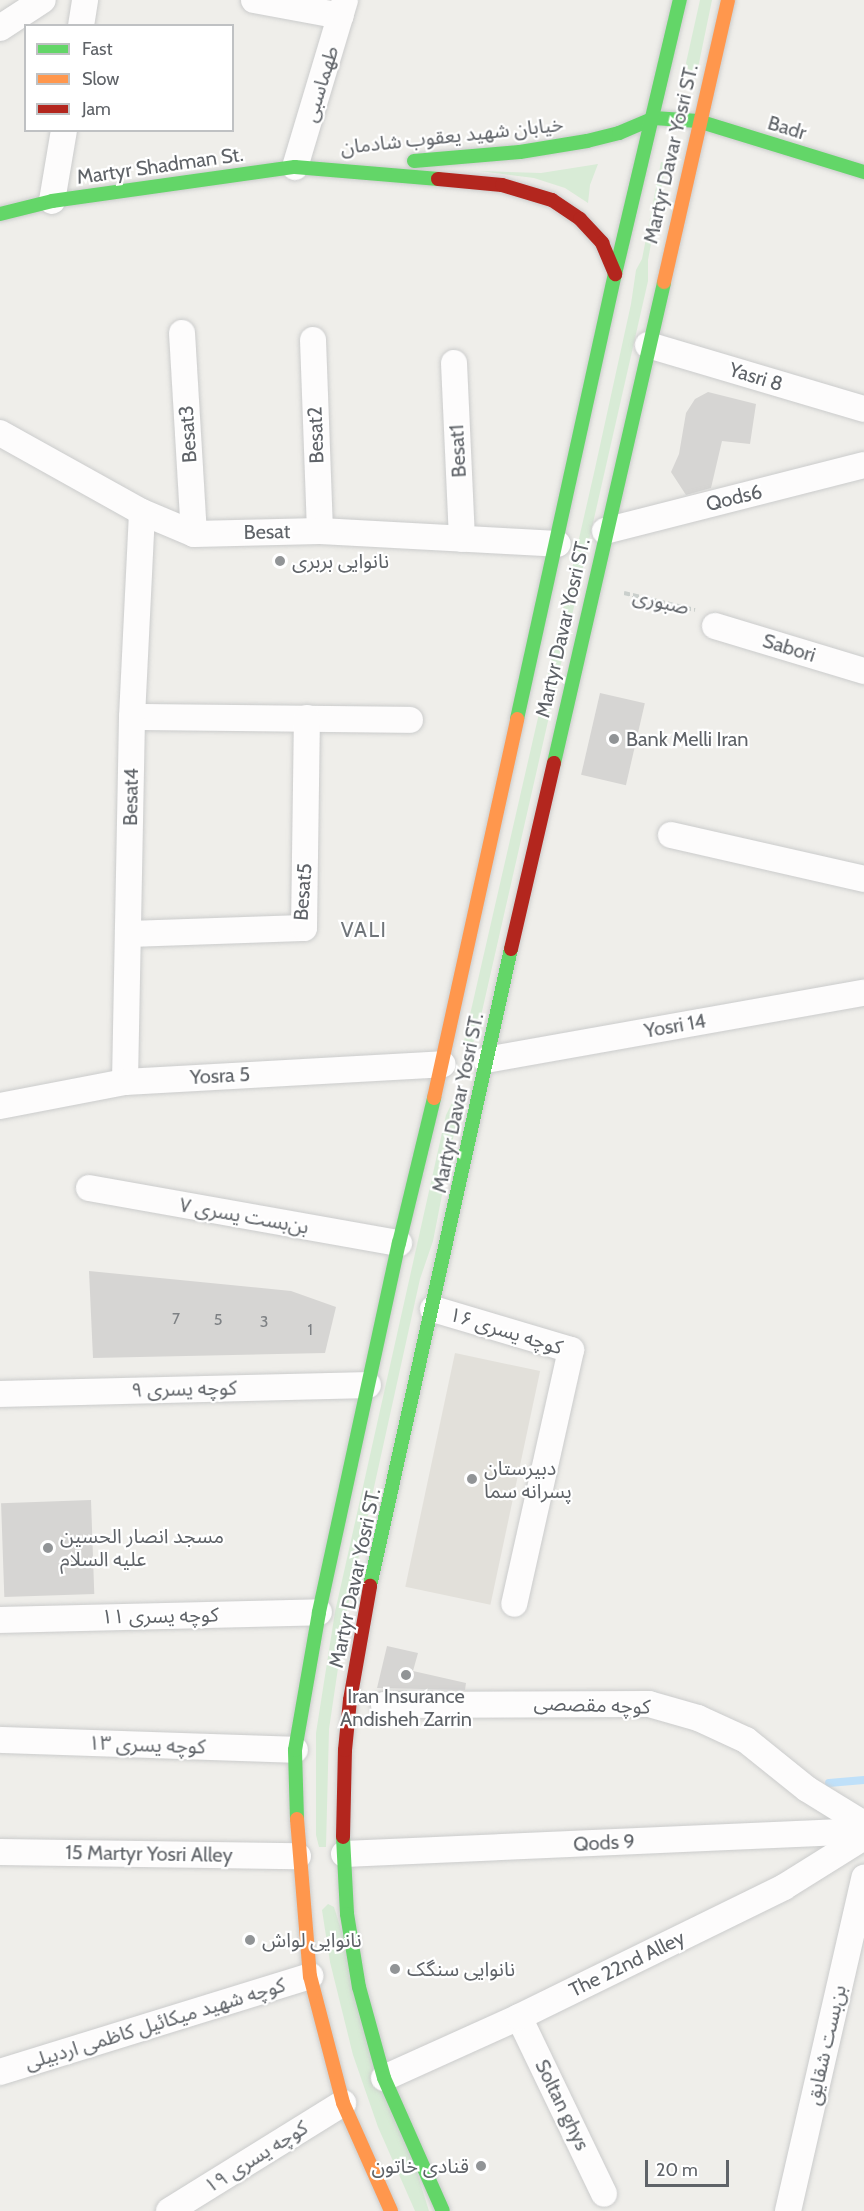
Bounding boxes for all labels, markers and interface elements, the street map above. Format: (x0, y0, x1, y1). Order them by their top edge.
legend (24, 24, 234, 132)
text: Fast (82, 38, 113, 60)
street label: طهماسبی (298, 43, 344, 125)
street label: Martyr Davar Yosri ST. (639, 62, 703, 246)
text: Slow (82, 68, 119, 90)
text: Jam (82, 98, 111, 120)
street label: Badr (765, 111, 809, 145)
street label: خیابان شهید یعقوب شادمان (339, 112, 565, 160)
street label: Martyr Shadman St. (75, 142, 245, 190)
street label: Yasri 8 (726, 357, 786, 397)
street label: Besat3 (174, 405, 202, 463)
street label: Besat2 (303, 406, 329, 464)
street label: Besat1 (445, 424, 471, 478)
street label: Qods6 (703, 479, 765, 517)
street label: Besat (243, 520, 291, 544)
street label: Martyr Davar Yosri ST. (531, 536, 595, 720)
place label: نانوایی بربری (292, 549, 389, 573)
marker: نانوایی بربری (273, 554, 287, 568)
street label: صبوری (631, 584, 691, 620)
street label: Sabori (760, 629, 818, 667)
place label: Bank Melli Iran (626, 727, 748, 751)
marker: Bank Melli Iran (607, 732, 621, 746)
street label: Besat4 (118, 768, 144, 826)
street label: Besat5 (289, 863, 317, 921)
district label: VALI (341, 917, 387, 943)
street label: Yosri 14 (642, 1009, 708, 1043)
street label: Martyr Davar Yosri ST. (427, 1011, 489, 1195)
street label: Yosra 5 (189, 1062, 251, 1090)
street label: بن‌بست یسری ۷ (178, 1193, 310, 1239)
street label: کوچه یسری ۱۶ (446, 1302, 566, 1360)
house number: 7 (172, 1309, 180, 1329)
house number: 5 (214, 1310, 222, 1330)
house number: 3 (260, 1312, 268, 1332)
house number: 1 (307, 1320, 313, 1340)
street label: کوچه یسری ۹ (131, 1376, 237, 1402)
place label: دبیرستان پسرانه سما (484, 1456, 572, 1503)
marker: دبیرستان پسرانه سما (465, 1472, 479, 1486)
street label: Martyr Davar Yosri ST. (324, 1486, 386, 1670)
place label: مسجد انصار الحسین علیه السلام (60, 1524, 224, 1571)
marker: مسجد انصار الحسین علیه السلام (41, 1541, 55, 1555)
street label: کوچه یسری ۱۱ (101, 1603, 219, 1629)
marker: Iran Insurance Andisheh Zarrin (399, 1668, 413, 1682)
place label: Iran Insurance Andisheh Zarrin (340, 1684, 472, 1731)
street label: کوچه مقصصی (533, 1691, 651, 1719)
street label: کوچه یسری ۱۳ (88, 1731, 206, 1759)
street label: Qods 9 (573, 1829, 635, 1857)
street label: 15 Martyr Yosri Alley (65, 1841, 233, 1867)
street label: The 22nd Alley (565, 1926, 689, 2002)
place label: نانوایی لواش (262, 1928, 362, 1952)
marker: نانوایی لواش (243, 1933, 257, 1947)
place label: نانوایی سنگک (407, 1957, 515, 1981)
marker: نانوایی سنگک (388, 1962, 402, 1976)
street label: کوچه شهید میکائیل کاظمی اردبیلی (22, 1973, 288, 2075)
street label: بن‌بست شقایق (801, 1983, 851, 2107)
street label: Soltan ghys (530, 2056, 594, 2154)
street label: کوچه یسری ۱۹ (200, 2116, 312, 2198)
scale bar (648, 2148, 732, 2186)
place label: قنادی خاتون (371, 2154, 469, 2178)
marker: قنادی خاتون (474, 2159, 488, 2173)
text: 20 m (656, 2159, 698, 2181)

